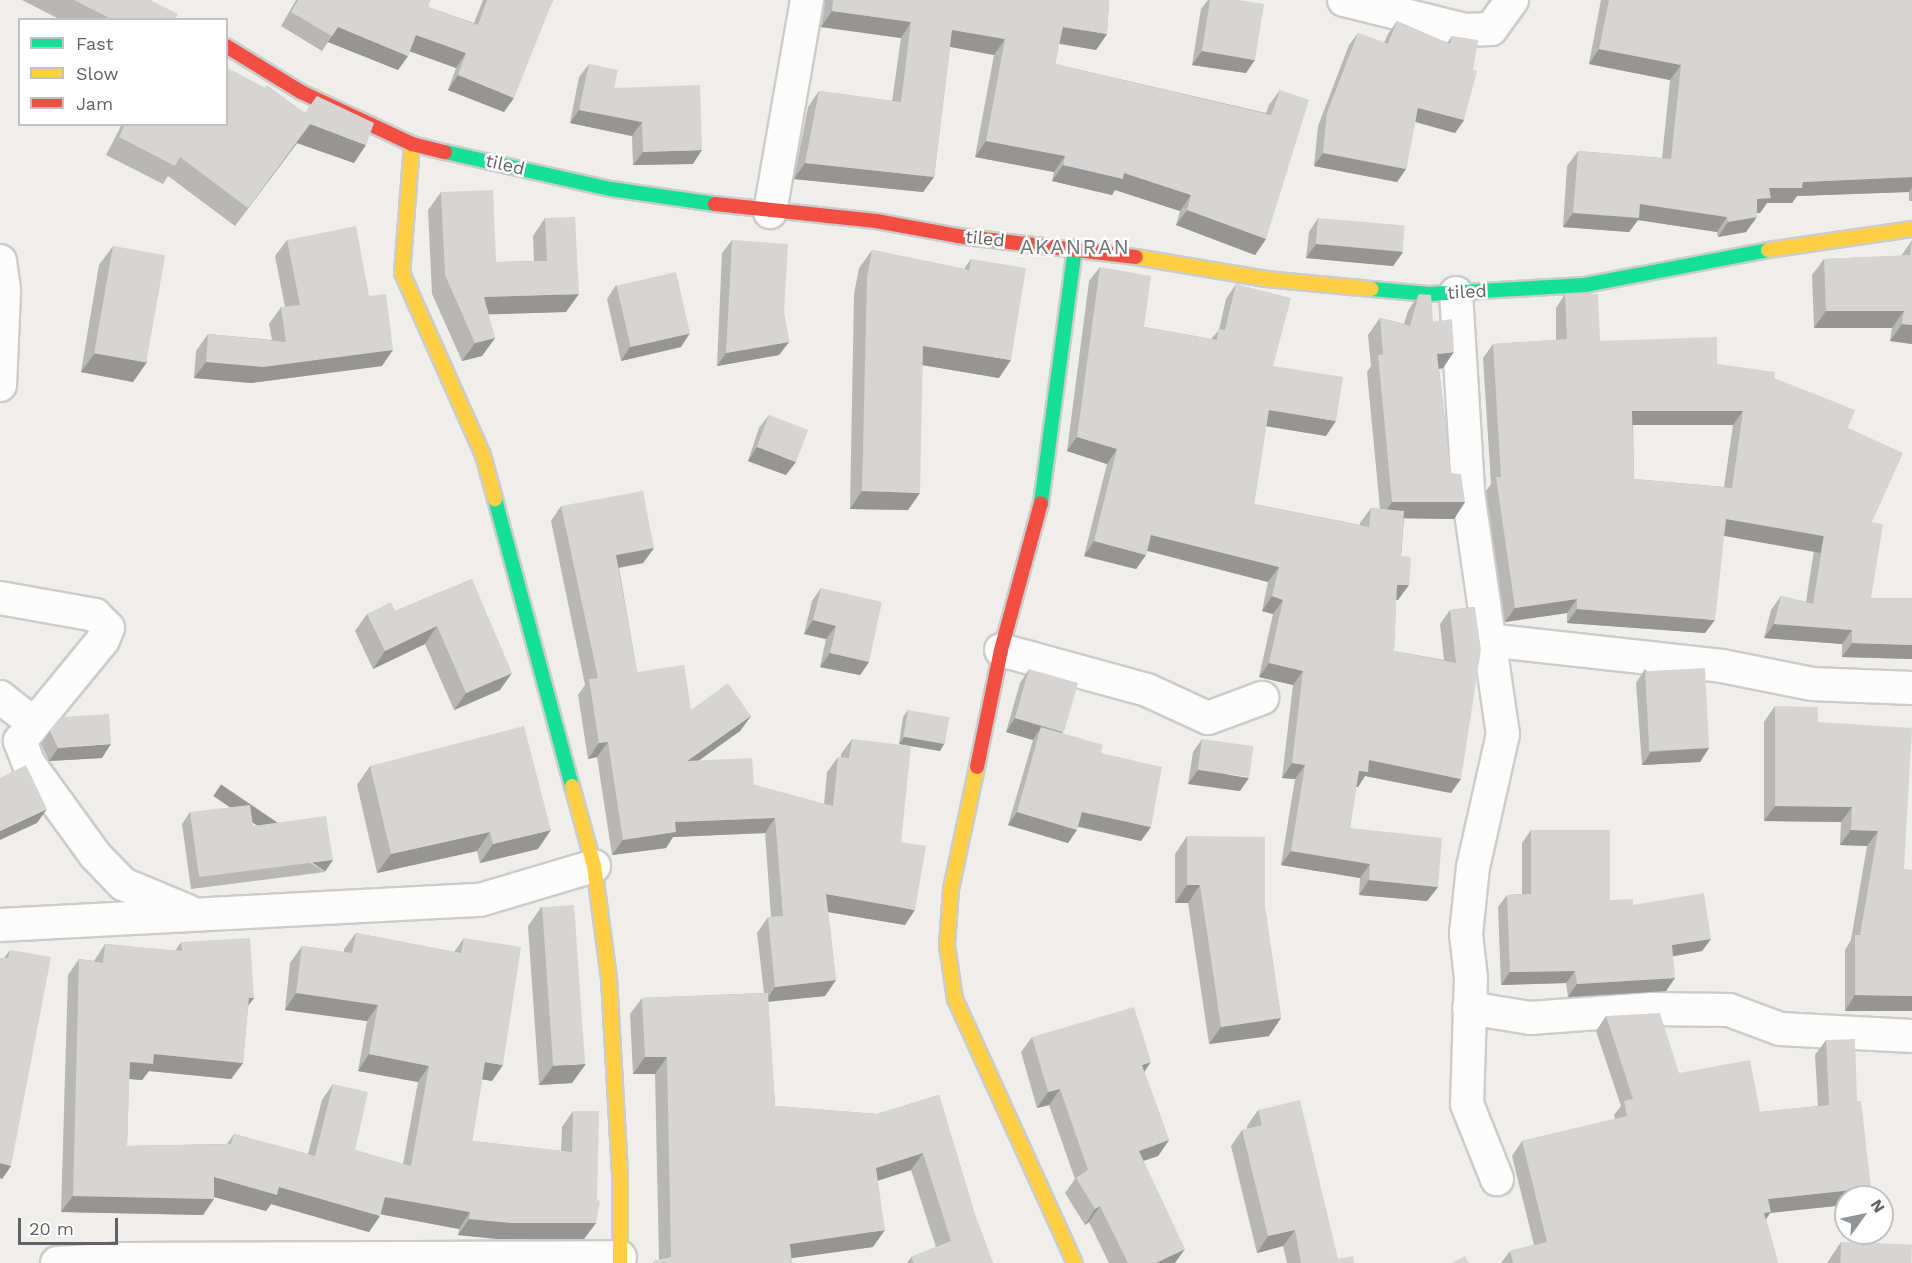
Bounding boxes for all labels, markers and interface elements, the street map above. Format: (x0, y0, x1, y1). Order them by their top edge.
legend (18, 18, 228, 126)
text: Fast (76, 33, 113, 54)
text: Slow (76, 63, 119, 84)
text: Jam (76, 93, 113, 114)
street label: tiled (483, 150, 527, 180)
street label: tiled (964, 226, 1006, 252)
district label: AKANRAN (1020, 234, 1130, 260)
street label: tiled (1447, 280, 1487, 304)
north arrow (1834, 1185, 1894, 1245)
text: N (1867, 1196, 1889, 1216)
scale bar (21, 1206, 122, 1244)
text: 20 m (29, 1218, 74, 1239)

